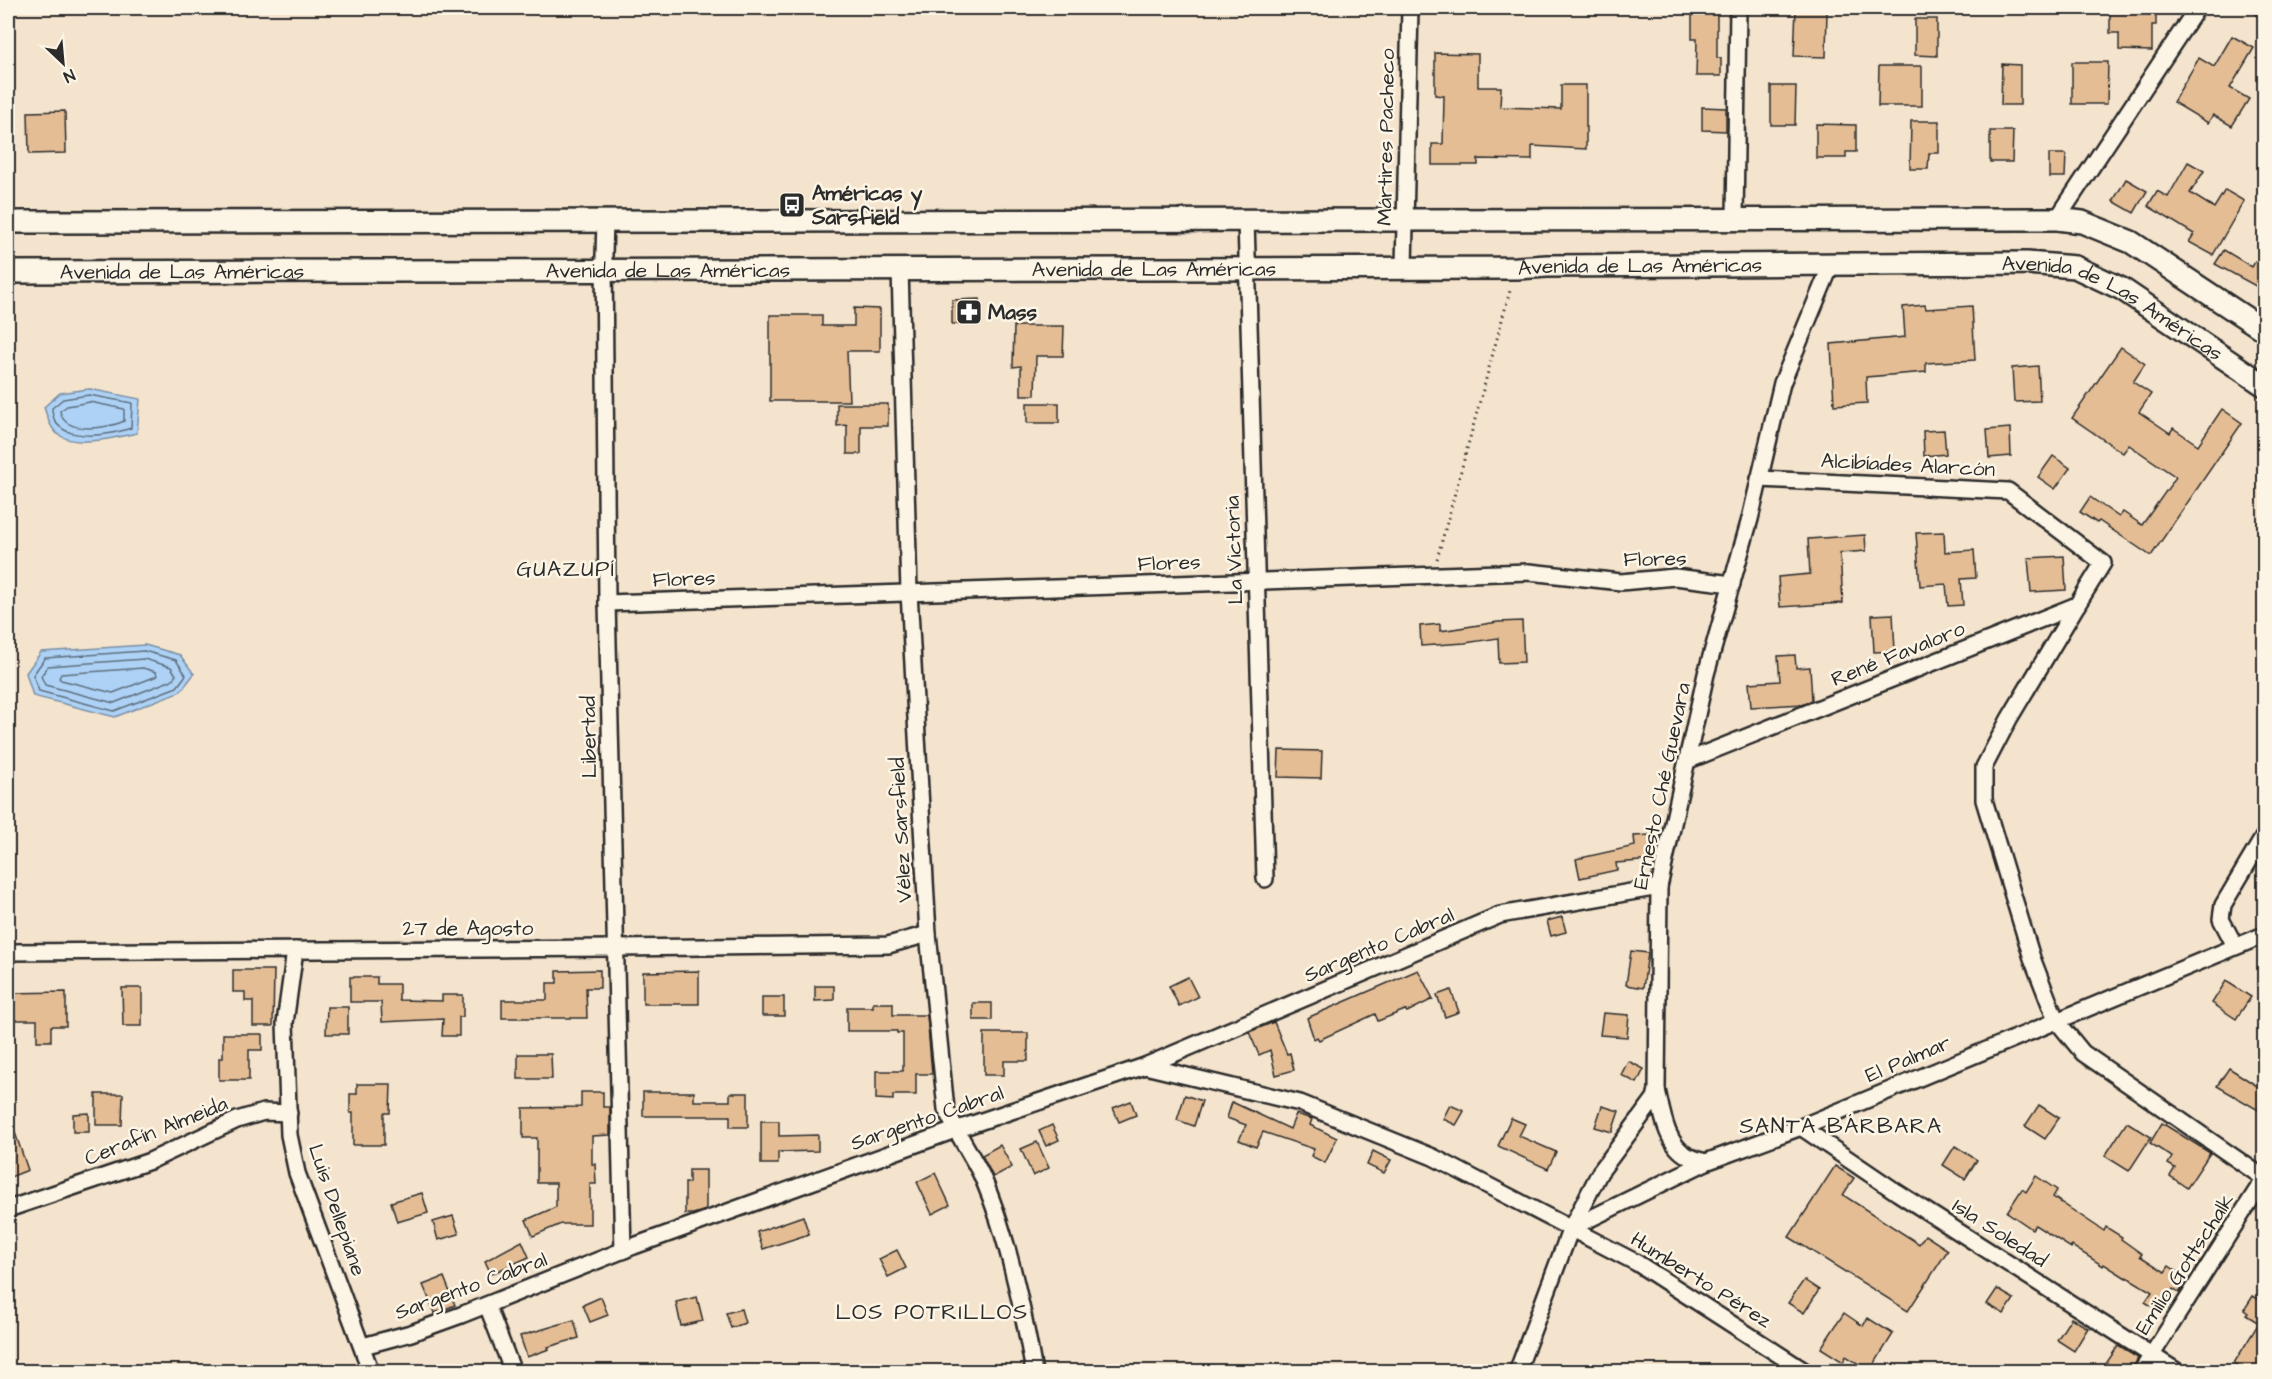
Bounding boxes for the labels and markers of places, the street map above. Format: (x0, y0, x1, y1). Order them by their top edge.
place label: Américas y Sarsfield (811, 179, 923, 232)
bus stop icon: Américas y Sarsfield (777, 190, 807, 220)
pharmacy icon: Mass (954, 297, 984, 327)
place label: Mass (988, 298, 1038, 327)

